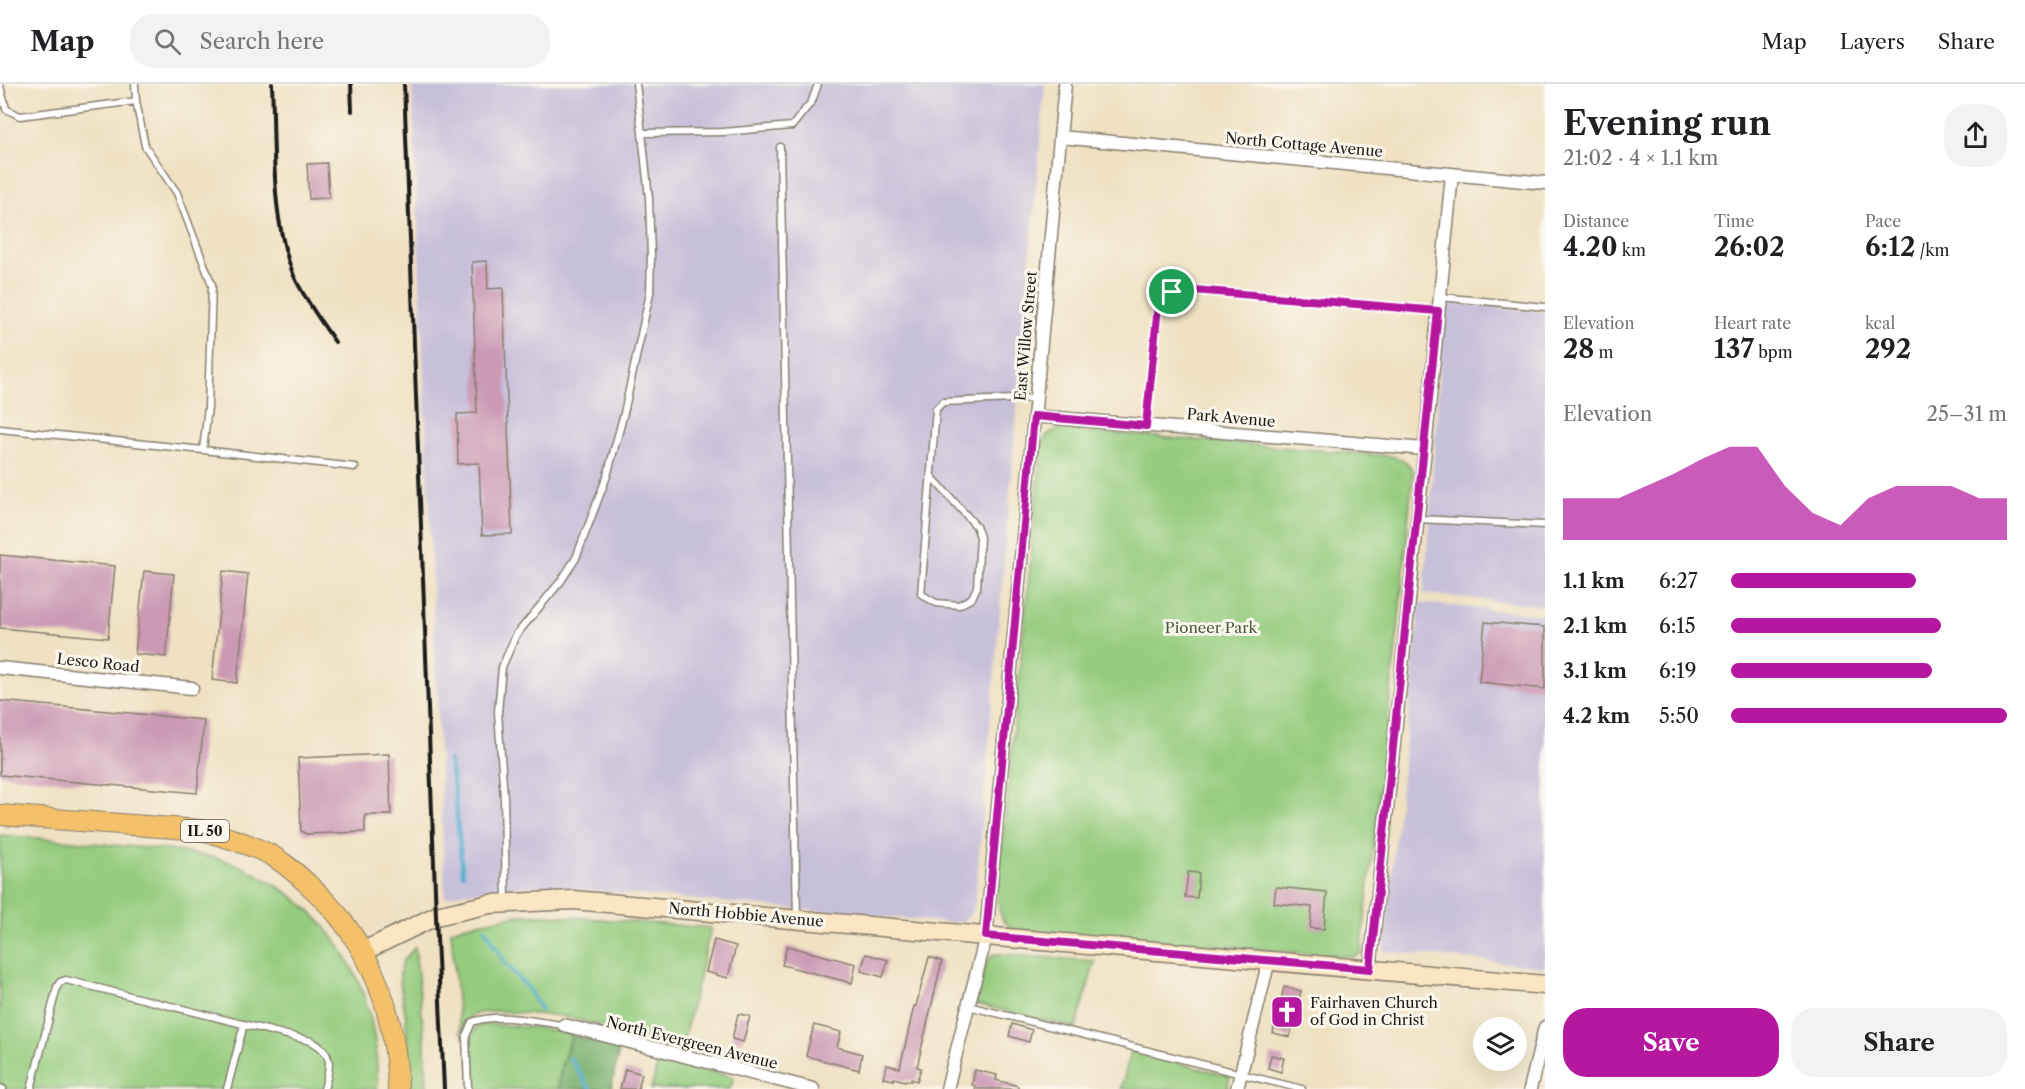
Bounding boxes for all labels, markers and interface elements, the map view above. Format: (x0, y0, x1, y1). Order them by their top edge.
search box (130, 14, 550, 68)
text: Map (30, 24, 94, 58)
icon: search (151, 25, 184, 58)
text: Search here (199, 28, 324, 55)
text: Map (1762, 29, 1807, 54)
text: Layers (1840, 29, 1905, 54)
text: Share (1938, 29, 1995, 54)
text: Evening run (1563, 103, 1771, 144)
button: share (1944, 104, 2007, 167)
street label: North Cottage Avenue (1224, 128, 1384, 161)
text: 21:02 · 4 × 1.1 km (1563, 146, 1718, 170)
text: Distance (1563, 211, 1629, 231)
text: Time (1714, 211, 1754, 231)
text: Pace (1865, 211, 1901, 231)
text: 4.20 (1563, 231, 1618, 263)
text: 26:02 (1714, 231, 1785, 263)
text: 6:12 (1865, 231, 1915, 263)
text: km (1618, 240, 1646, 260)
text: /km (1915, 240, 1950, 260)
pin (1146, 266, 1197, 317)
street label: East Willow Street (1010, 269, 1041, 402)
icon: arrive (1155, 275, 1188, 308)
text: Elevation (1563, 313, 1634, 333)
text: Heart rate (1714, 313, 1791, 333)
text: kcal (1865, 313, 1895, 333)
text: 28 (1563, 333, 1594, 365)
text: 137 (1714, 333, 1754, 365)
text: 292 (1865, 333, 1911, 365)
text: m (1594, 342, 1614, 362)
text: bpm (1754, 342, 1793, 362)
text: Elevation (1563, 402, 1652, 426)
text: 25–31 m (1926, 402, 2007, 426)
street label: Park Avenue (1186, 404, 1276, 431)
text: 1.1 km (1563, 569, 1625, 593)
text: 6:27 (1659, 569, 1698, 593)
text: 2.1 km (1563, 614, 1627, 638)
text: 6:15 (1659, 614, 1696, 638)
park label: Pioneer Park (1165, 618, 1259, 637)
street label: Lesco Road (56, 649, 140, 676)
text: 3.1 km (1563, 659, 1627, 683)
text: 6:19 (1659, 659, 1696, 683)
text: 4.2 km (1563, 704, 1630, 728)
text: 5:50 (1659, 704, 1699, 728)
road number: IL 50 (181, 820, 229, 842)
street label: North Hobbie Avenue (668, 898, 824, 931)
place label: Fairhaven Church of God in Christ (1310, 993, 1439, 1029)
church icon: Fairhaven Church of God in Christ (1269, 994, 1305, 1030)
button: Save (1563, 1008, 1779, 1077)
button: Share (1791, 1008, 2007, 1077)
street label: North Evergreen Avenue (605, 1012, 780, 1073)
map controls (1473, 1017, 1527, 1071)
button: layers (1473, 1017, 1527, 1071)

